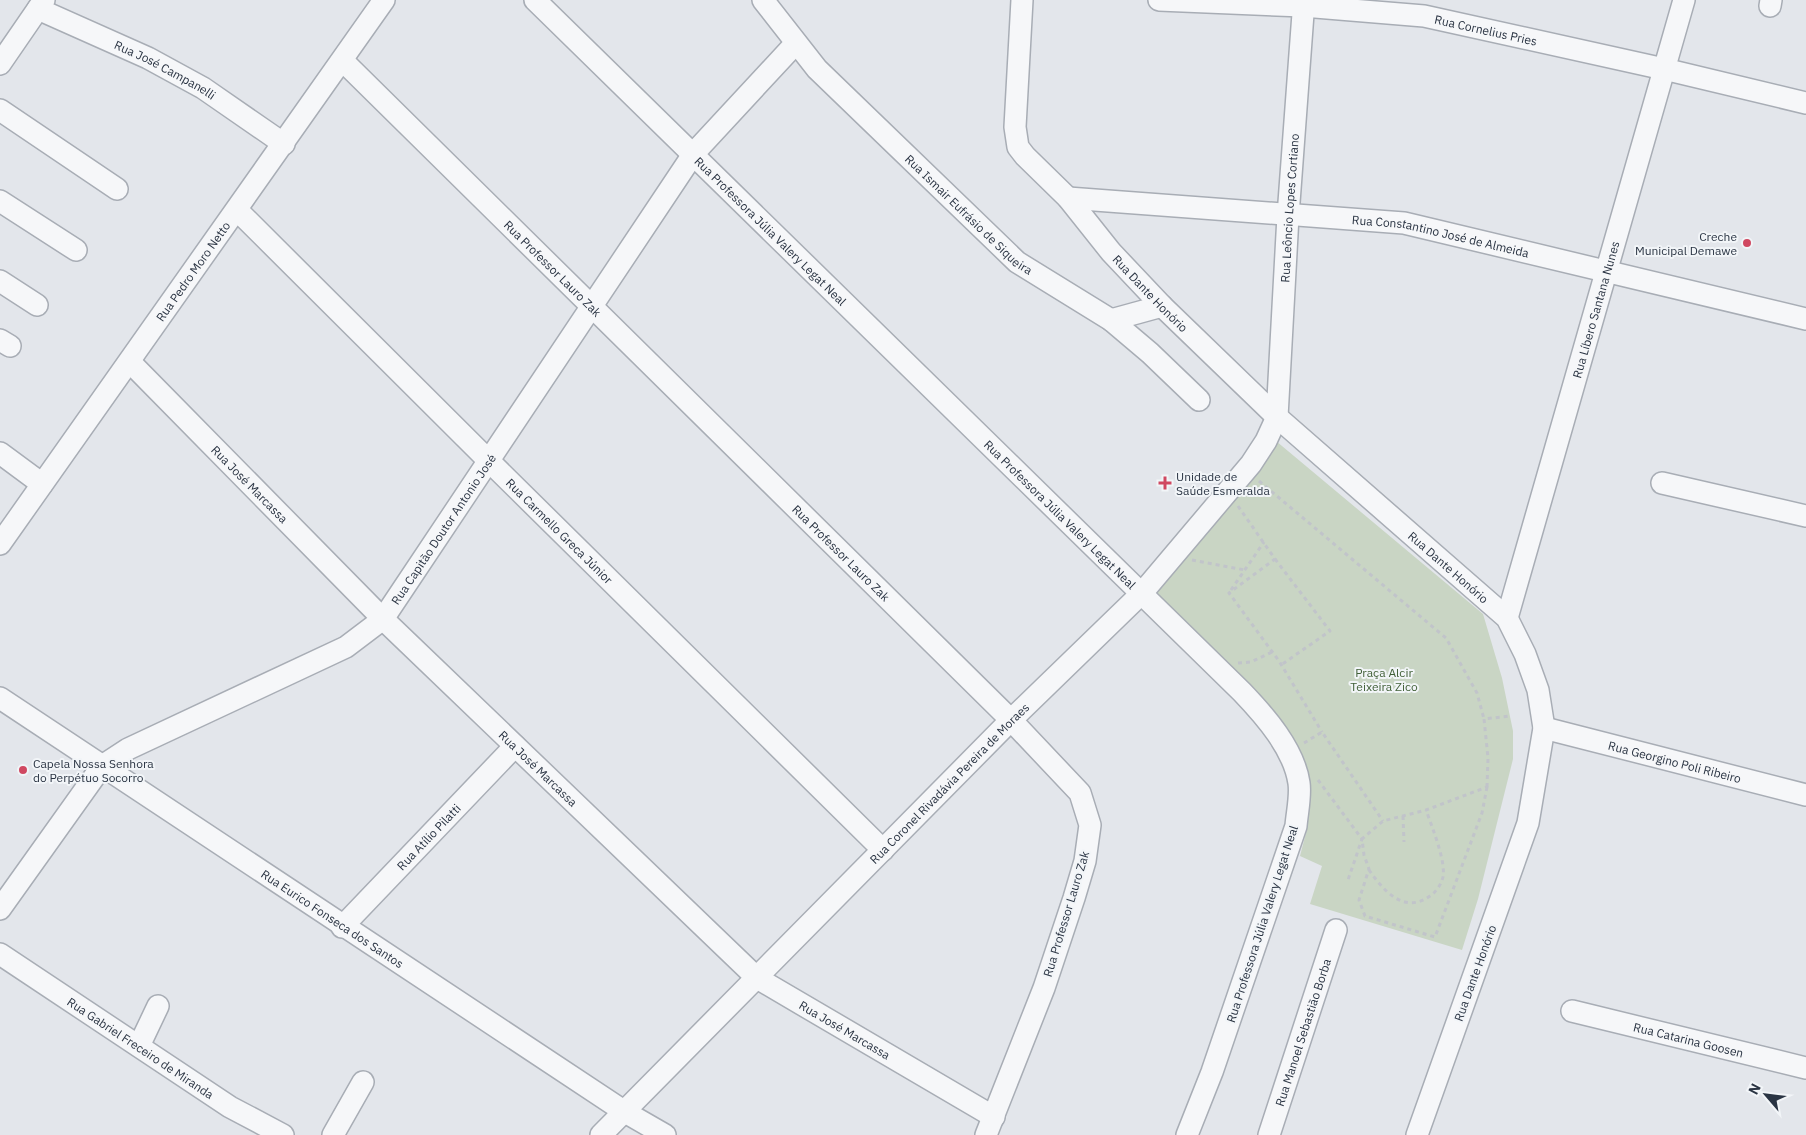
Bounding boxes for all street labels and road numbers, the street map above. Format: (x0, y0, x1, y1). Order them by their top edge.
street label: Rua Cornelius Pries (1433, 11, 1539, 48)
street label: Rua José Campanelli (112, 37, 219, 102)
street label: Rua Leôncio Lopes Cortiano (1277, 133, 1302, 283)
street label: Rua Ismair Eufrásio de Siqueira (902, 151, 1036, 278)
street label: Rua Professora Júlia Valery Legat Neal (692, 153, 850, 308)
street label: Rua Constantino José de Almeida (1351, 212, 1531, 260)
street label: Rua Professor Lauro Zak (501, 217, 605, 320)
street label: Rua Pedro Moro Netto (152, 218, 233, 324)
street label: Rua Líbero Santana Nunes (1569, 239, 1622, 380)
street label: Rua Dante Honório (1110, 251, 1192, 335)
street label: Rua Professora Júlia Valery Legat Neal (981, 437, 1139, 592)
street label: Rua José Marcassa (208, 442, 292, 526)
street label: Rua Capitão Doutor Antonio José (387, 451, 499, 607)
street label: Rua Carmello Greca Júnior (503, 475, 617, 587)
street label: Rua Professor Lauro Zak (789, 501, 894, 604)
street label: Rua Dante Honório (1405, 528, 1492, 606)
street label: Rua Coronel Rivadávia Pereira de Moraes (866, 699, 1032, 867)
street label: Rua José Marcassa (496, 727, 581, 810)
street label: Rua Georgino Poli Ribeiro (1607, 737, 1743, 786)
street label: Rua Atílio Pilatti (393, 800, 463, 873)
street label: Rua Professora Júlia Valery Legat Neal (1223, 824, 1301, 1024)
street label: Rua Professor Lauro Zak (1040, 849, 1092, 979)
street label: Rua Eurico Fonseca dos Santos (259, 866, 407, 971)
street label: Rua Dante Honório (1451, 923, 1499, 1023)
street label: Rua Manoel Sebastião Borba (1271, 956, 1334, 1108)
street label: Rua Gabriel Freceiro de Miranda (65, 994, 217, 1102)
street label: Rua José Marcassa (797, 997, 894, 1062)
street label: Rua Catarina Goosen (1632, 1019, 1745, 1060)

